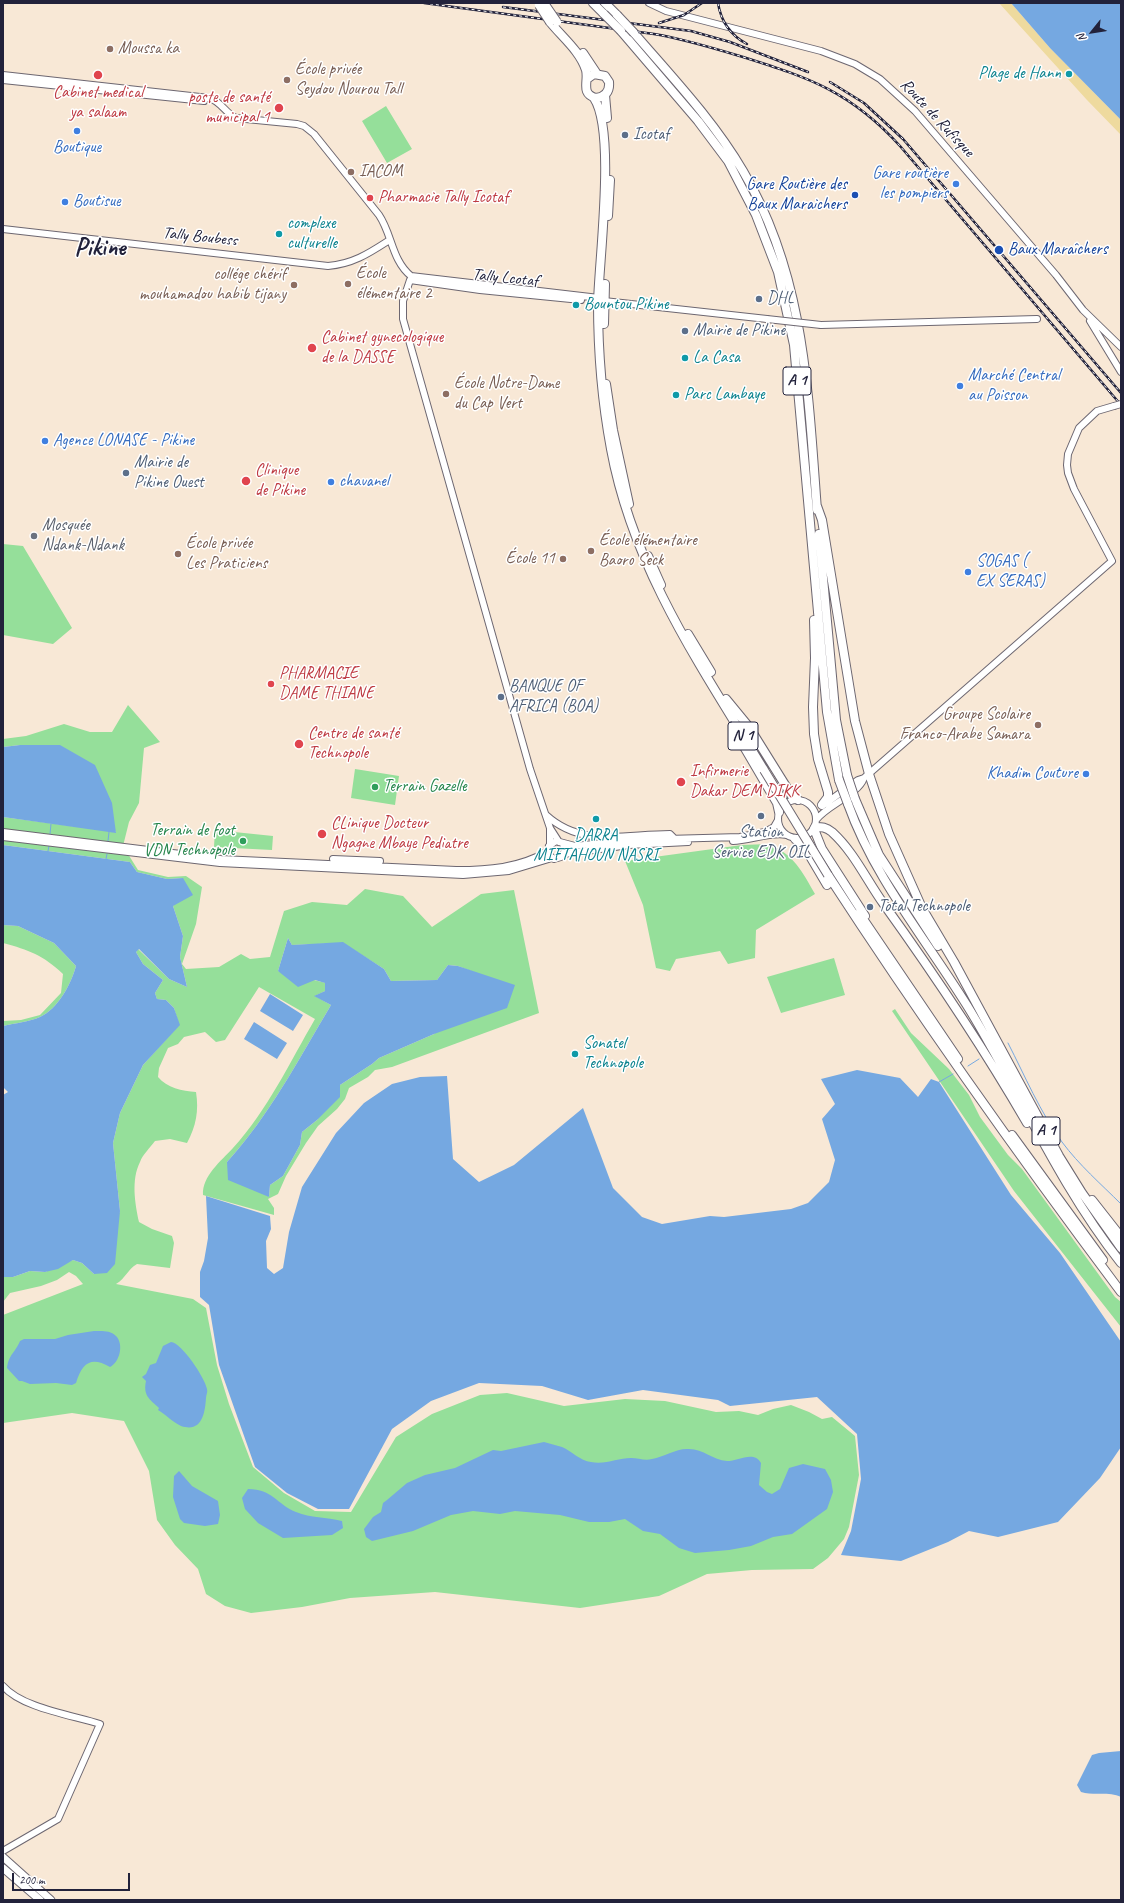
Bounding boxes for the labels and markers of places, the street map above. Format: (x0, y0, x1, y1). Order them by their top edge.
place label: Moussa ka (118, 39, 179, 59)
marker: Moussa ka (105, 44, 115, 54)
place label: École privée Seydou Nourou Tall (295, 60, 402, 100)
place label: Plage de Hann (978, 64, 1061, 84)
marker: Cabinet medical ya salaam (92, 69, 104, 81)
marker: Plage de Hann (1064, 69, 1074, 79)
marker: École privée Seydou Nourou Tall (282, 75, 292, 85)
place label: Cabinet medical ya salaam (53, 83, 143, 123)
place label: poste de santé municipal 1 (188, 88, 270, 128)
marker: poste de santé municipal 1 (273, 102, 285, 114)
place label: Icotaf (633, 125, 669, 145)
marker: Boutique (72, 126, 82, 136)
marker: Icotaf (620, 130, 630, 140)
place label: Boutique (53, 138, 101, 158)
place label: IACOM (359, 162, 403, 182)
place label: Gare routière les pompiers (872, 164, 948, 204)
marker: IACOM (346, 167, 356, 177)
place label: Gare Routière des Baux Maraichers (746, 175, 847, 215)
marker: Gare routière les pompiers (951, 179, 961, 189)
place label: Pharmacie Tally Icotaf (378, 188, 508, 208)
marker: Gare Routière des Baux Maraichers (850, 190, 860, 200)
place label: Boutisue (73, 192, 121, 212)
marker: Pharmacie Tally Icotaf (365, 193, 375, 203)
marker: Boutisue (60, 197, 70, 207)
place label: complexe culturelle (287, 214, 337, 254)
marker: complexe culturelle (274, 229, 284, 239)
place label: Baux Maraîchers (1008, 240, 1107, 260)
marker: Baux Maraîchers (993, 244, 1005, 256)
place label: École élémentaire 2 (356, 264, 432, 304)
place label: collége chérif mouhamadou habib tijany (139, 265, 286, 305)
marker: École élémentaire 2 (343, 279, 353, 289)
marker: collége chérif mouhamadou habib tijany (289, 280, 299, 290)
place label: DHL (767, 289, 794, 309)
marker: DHL (754, 294, 764, 304)
place label: Bountou Pikine (584, 295, 669, 315)
marker: Bountou Pikine (571, 300, 581, 310)
place label: Mairie de Pikine (693, 321, 785, 341)
marker: Mairie de Pikine (680, 326, 690, 336)
place label: Cabinet gynecologique de la DASSE (321, 328, 443, 368)
marker: Cabinet gynecologique de la DASSE (306, 342, 318, 354)
place label: La Casa (693, 348, 740, 368)
marker: La Casa (680, 353, 690, 363)
place label: Marché Central au Poisson (968, 366, 1060, 406)
place label: École Notre-Dame du Cap Vert (454, 374, 559, 414)
marker: Marché Central au Poisson (955, 381, 965, 391)
place label: Parc Lambaye (684, 385, 765, 405)
marker: École Notre-Dame du Cap Vert (441, 389, 451, 399)
marker: Parc Lambaye (671, 390, 681, 400)
place label: Agence LONASE - Pikine (53, 431, 194, 451)
marker: Agence LONASE - Pikine (40, 436, 50, 446)
place label: Mairie de Pikine Ouest (134, 453, 204, 493)
place label: Clinique de Pikine (255, 461, 305, 501)
marker: Mairie de Pikine Ouest (121, 468, 131, 478)
place label: chavanel (339, 472, 389, 492)
marker: Clinique de Pikine (240, 475, 252, 487)
marker: chavanel (326, 477, 336, 487)
place label: Mosquée Ndank-Ndank (42, 516, 124, 556)
marker: Mosquée Ndank-Ndank (29, 531, 39, 541)
place label: École élémentaire Baoro Seck (599, 531, 697, 571)
place label: École privée Les Praticiens (186, 534, 267, 574)
marker: École élémentaire Baoro Seck (586, 546, 596, 556)
marker: École privée Les Praticiens (173, 549, 183, 559)
place label: École 11 (506, 549, 555, 569)
place label: SOGAS ( EX SERAS) (976, 552, 1045, 592)
marker: École 11 (558, 554, 568, 564)
marker: SOGAS ( EX SERAS) (963, 567, 973, 577)
place label: PHARMACIE DAME THIANE (279, 664, 374, 704)
place label: BANQUE OF AFRICA (BOA) (509, 677, 598, 717)
marker: PHARMACIE DAME THIANE (266, 679, 276, 689)
marker: BANQUE OF AFRICA (BOA) (496, 692, 506, 702)
place label: Groupe Scolaire Franco-Arabe Samara (900, 705, 1030, 745)
marker: Groupe Scolaire Franco-Arabe Samara (1033, 720, 1043, 730)
place label: Centre de santé Technopole (308, 724, 399, 764)
marker: Centre de santé Technopole (293, 738, 305, 750)
place label: Infirmerie Dakar DEM DIKK (690, 762, 799, 802)
place label: Khadim Couture (987, 764, 1078, 784)
marker: Khadim Couture (1081, 769, 1091, 779)
marker: Infirmerie Dakar DEM DIKK (675, 776, 687, 788)
place label: Terrain Gazelle (383, 777, 467, 797)
marker: Terrain Gazelle (370, 782, 380, 792)
marker: Station Service EDK OIL (756, 811, 766, 821)
place label: CLinique Docteur Ngagne Mbaye Pediatre (331, 814, 468, 854)
marker: DARRA MIFTAHOUN NASRI (591, 814, 601, 824)
place label: Terrain de foot VDN Technopole (143, 821, 235, 861)
place label: Station Service EDK OIL (712, 823, 810, 863)
place label: DARRA MIFTAHOUN NASRI (534, 826, 658, 866)
marker: CLinique Docteur Ngagne Mbaye Pediatre (316, 828, 328, 840)
marker: Terrain de foot VDN Technopole (238, 836, 248, 846)
place label: Total Technopole (878, 897, 970, 917)
marker: Total Technopole (865, 902, 875, 912)
place label: Sonatel Technopole (583, 1034, 643, 1074)
marker: Sonatel Technopole (570, 1049, 580, 1059)

